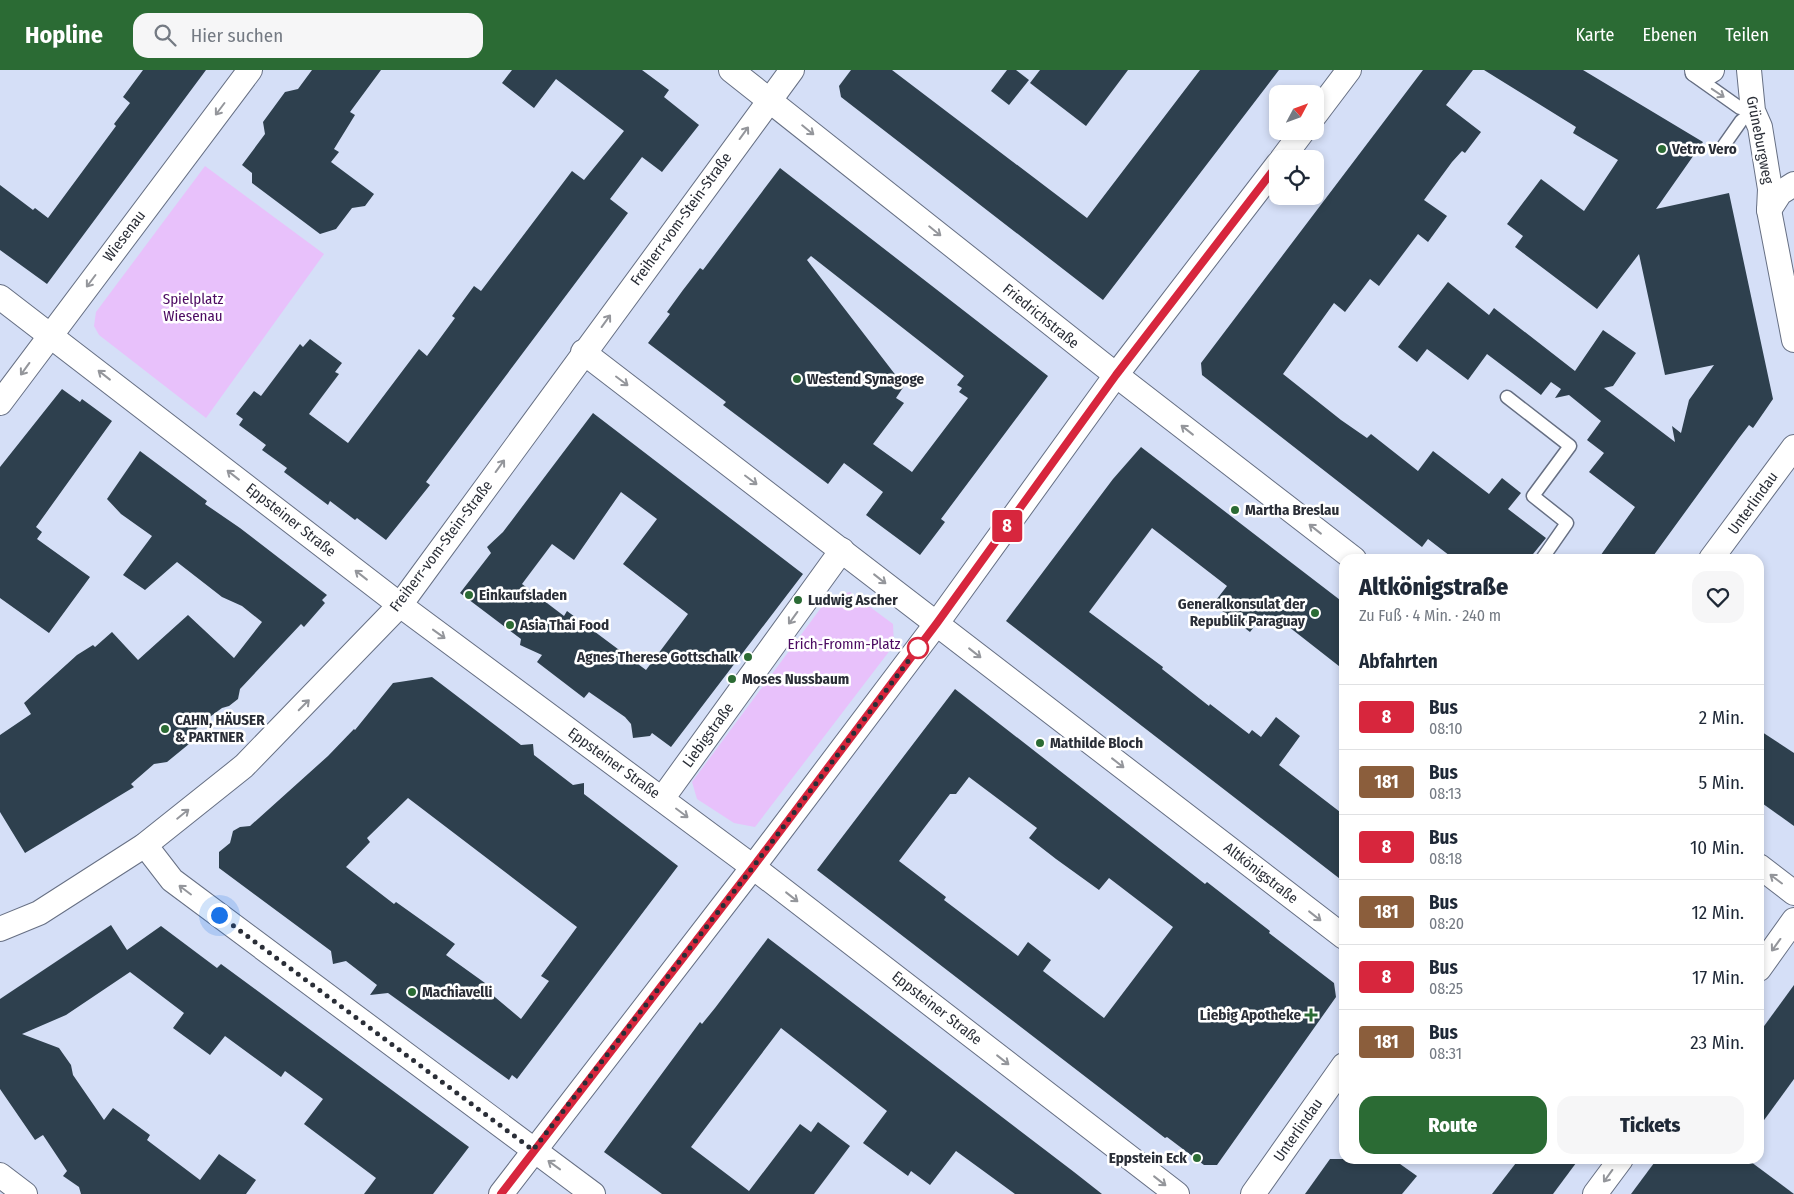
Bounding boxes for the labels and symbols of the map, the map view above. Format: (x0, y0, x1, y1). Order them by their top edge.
north arrow (1269, 85, 1324, 140)
one-way arrow (1711, 88, 1725, 98)
street label: Grüneburgweg (1743, 95, 1777, 185)
one-way arrow (215, 102, 226, 115)
one-way arrow (801, 124, 814, 135)
one-way arrow (739, 127, 749, 141)
place label: Vetro Vero (1671, 140, 1737, 158)
marker: Vetro Vero (1656, 143, 1668, 155)
street label: Freiherr-vom-Stein-Straße (627, 149, 735, 289)
street label: Wiesenau (99, 207, 149, 265)
one-way arrow (928, 225, 941, 236)
one-way arrow (86, 274, 96, 288)
street label: Friedrichstraße (999, 280, 1083, 352)
park label: Spielplatz Wiesenau (163, 290, 223, 325)
one-way arrow (601, 315, 612, 328)
one-way arrow (20, 362, 31, 375)
one-way arrow (98, 370, 111, 381)
place label: Westend Synagoge (807, 370, 925, 388)
marker: Westend Synagoge (791, 373, 803, 385)
one-way arrow (615, 376, 628, 387)
one-way arrow (1181, 424, 1194, 435)
one-way arrow (495, 459, 505, 473)
street label: Unterlindau (1724, 468, 1782, 538)
one-way arrow (226, 470, 240, 480)
one-way arrow (744, 475, 758, 485)
street label: Freiherr-vom-Stein-Straße (386, 477, 496, 615)
street label: Eppsteiner Straße (242, 479, 340, 561)
place label: Martha Breslau (1245, 501, 1339, 519)
marker: Martha Breslau (1229, 504, 1241, 516)
line badge: 8 (991, 510, 1023, 542)
one-way arrow (1308, 524, 1322, 534)
one-way arrow (355, 569, 368, 580)
one-way arrow (873, 574, 887, 584)
place label: Einkaufsladen (479, 586, 567, 604)
marker: Einkaufsladen (463, 589, 475, 601)
place label: Ludwig Ascher (808, 591, 898, 609)
marker: Ludwig Ascher (792, 594, 804, 606)
place label: Generalkonsulat der Republik Paraguay (1178, 595, 1306, 630)
marker: Generalkonsulat der Republik Paraguay (1309, 607, 1321, 619)
one-way arrow (788, 610, 798, 624)
place label: Asia Thai Food (519, 616, 609, 634)
marker: Asia Thai Food (504, 619, 516, 631)
one-way arrow (432, 628, 445, 639)
park label: Erich-Fromm-Platz (788, 635, 901, 653)
unlabelled marker (907, 637, 929, 659)
one-way arrow (968, 647, 981, 658)
place label: Agnes Therese Gottschalk (576, 648, 738, 666)
marker: Agnes Therese Gottschalk (742, 651, 754, 663)
place label: Moses Nussbaum (742, 670, 849, 688)
marker: Moses Nussbaum (726, 673, 738, 685)
street label: Liebigstraße (679, 699, 737, 771)
one-way arrow (297, 700, 309, 712)
place label: CAHN, HÄUSER & PARTNER (175, 711, 265, 746)
marker: CAHN, HÄUSER & PARTNER (159, 723, 171, 735)
street label: Eppsteiner Straße (565, 724, 663, 802)
place label: Mathilde Bloch (1050, 734, 1143, 752)
marker: Mathilde Bloch (1034, 737, 1046, 749)
one-way arrow (1111, 757, 1124, 768)
one-way arrow (675, 808, 688, 819)
one-way arrow (176, 809, 189, 820)
street label: Altkönigstraße (1220, 839, 1302, 907)
one-way arrow (1770, 874, 1783, 885)
one-way arrow (178, 885, 192, 895)
one-way arrow (785, 891, 798, 902)
your location (207, 903, 232, 928)
one-way arrow (1309, 910, 1322, 921)
one-way arrow (1771, 937, 1782, 951)
street label: Eppsteiner Straße (888, 967, 986, 1049)
place label: Machiavelli (422, 983, 492, 1001)
marker: Machiavelli (406, 986, 418, 998)
place label: Liebig Apotheke (1200, 1006, 1301, 1024)
marker: Liebig Apotheke (1305, 1009, 1317, 1021)
one-way arrow (997, 1054, 1010, 1065)
street label: Unterlindau (1270, 1095, 1326, 1165)
place label: Eppstein Eck (1109, 1149, 1187, 1167)
marker: Eppstein Eck (1191, 1152, 1203, 1164)
one-way arrow (547, 1160, 561, 1170)
one-way arrow (1603, 1169, 1613, 1183)
one-way arrow (1153, 1176, 1167, 1186)

